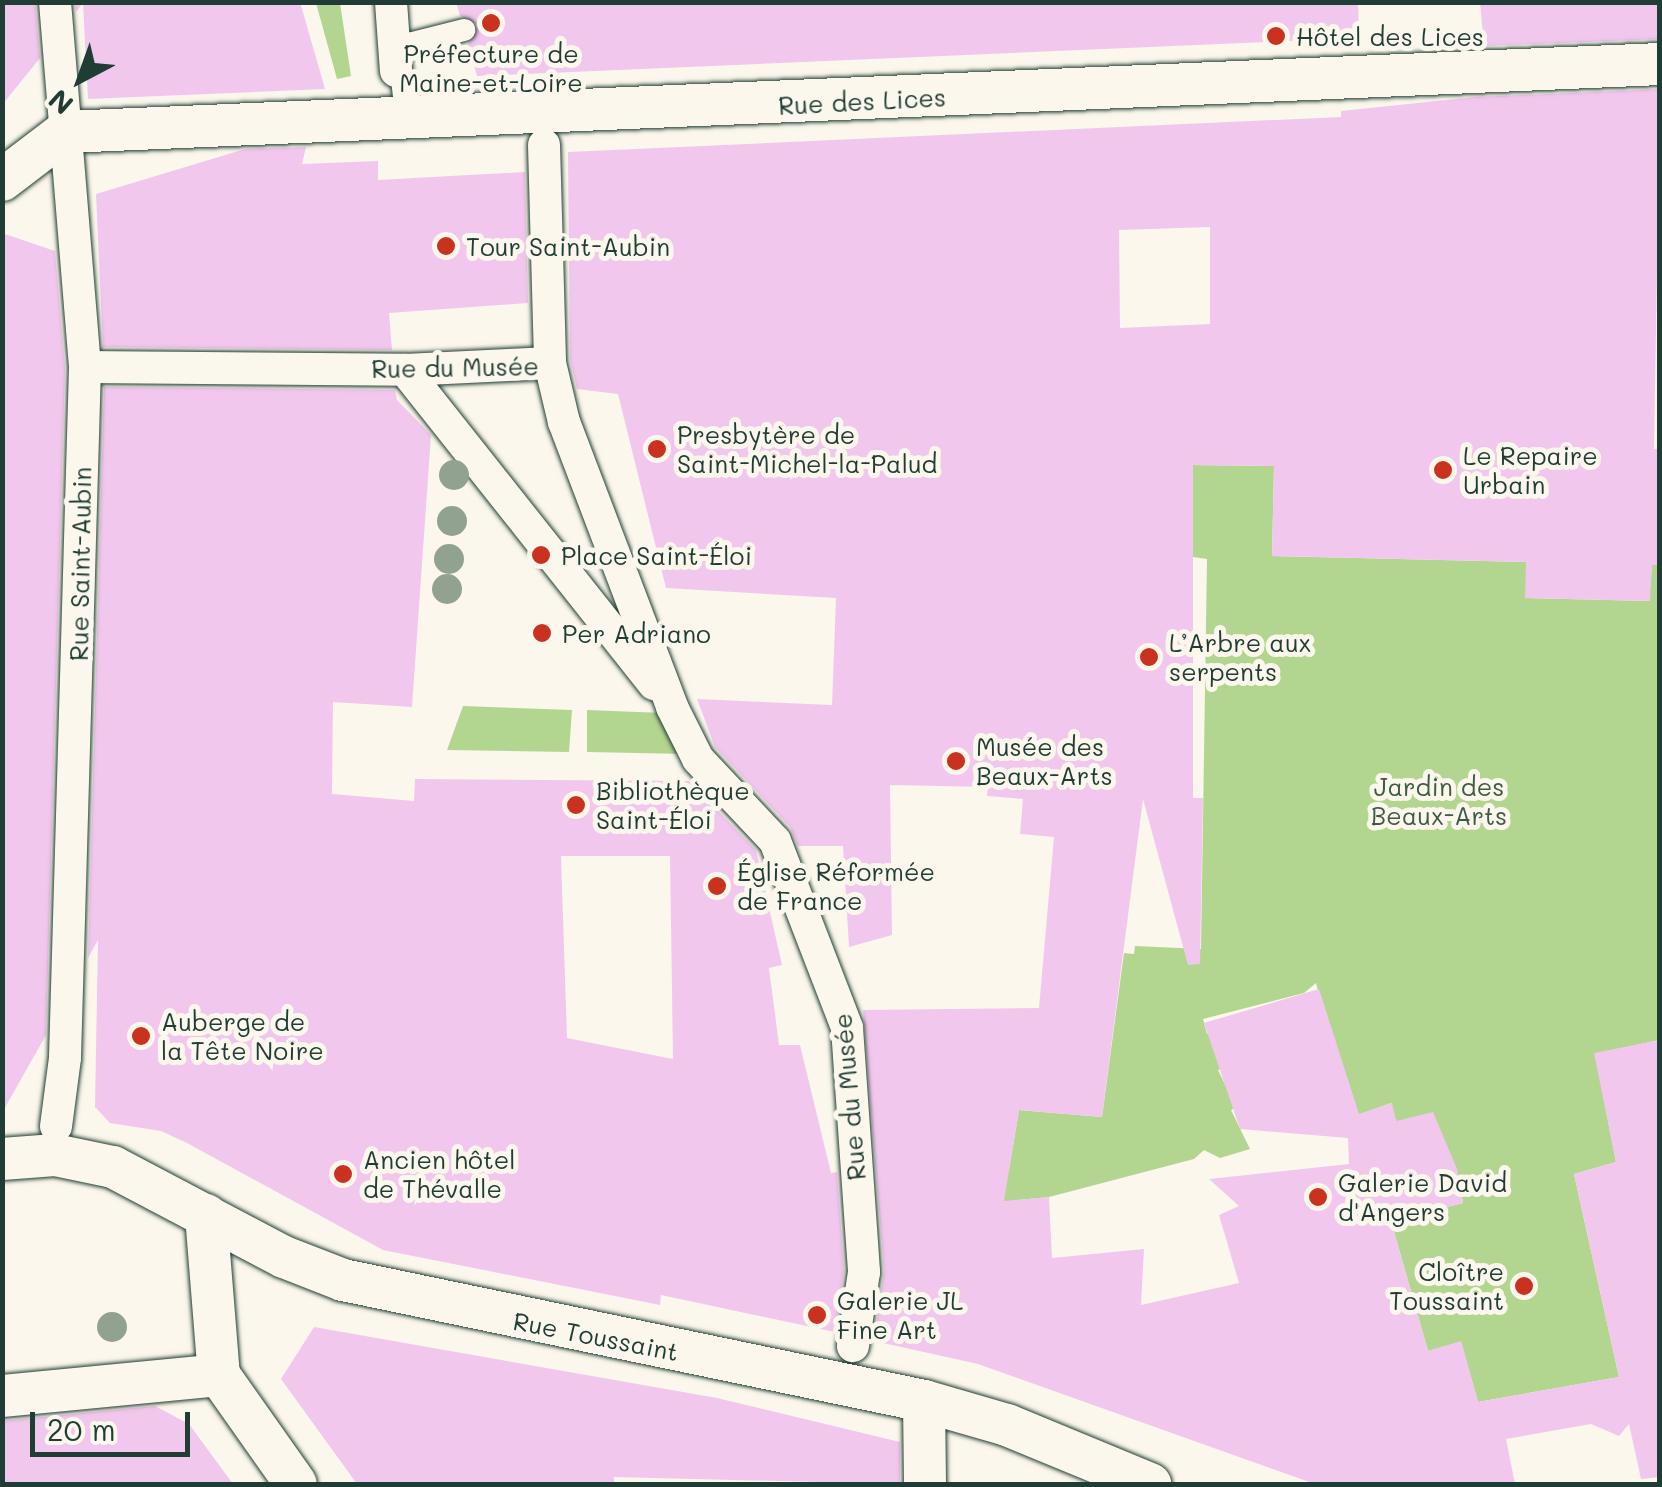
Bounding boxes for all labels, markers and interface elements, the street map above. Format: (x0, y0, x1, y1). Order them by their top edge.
marker: Préfecture de Maine-et-Loire (480, 12, 502, 34)
place label: Hôtel des Lices (1296, 21, 1484, 51)
marker: Hôtel des Lices (1265, 25, 1287, 47)
north arrow (30, 30, 130, 130)
place label: Préfecture de Maine-et-Loire (399, 39, 583, 98)
text: N (40, 82, 80, 123)
street label: Rue des Lices (777, 82, 947, 120)
place label: Tour Saint-Aubin (466, 231, 670, 261)
marker: Tour Saint-Aubin (435, 235, 457, 257)
street label: Rue du Musée (371, 351, 539, 383)
place label: Presbytère de Saint-Michel-la-Palud (677, 420, 937, 479)
marker: Presbytère de Saint-Michel-la-Palud (646, 438, 668, 460)
place label: Le Repaire Urbain (1463, 441, 1598, 500)
marker: Le Repaire Urbain (1432, 459, 1454, 481)
street label: Rue Saint-Aubin (63, 467, 97, 661)
place label: Place Saint-Éloi (561, 540, 752, 570)
marker: Place Saint-Éloi (530, 544, 552, 566)
place label: Per Adriano (562, 618, 711, 648)
marker: Per Adriano (531, 622, 553, 644)
place label: L’Arbre aux serpents (1169, 628, 1311, 687)
marker: L’Arbre aux serpents (1138, 646, 1160, 668)
place label: Musée des Beaux-Arts (976, 732, 1113, 791)
marker: Musée des Beaux-Arts (945, 750, 967, 772)
park label: Jardin des Beaux-Arts (1371, 772, 1507, 831)
place label: Bibliothèque Saint-Éloi (596, 776, 750, 835)
marker: Bibliothèque Saint-Éloi (565, 794, 587, 816)
place label: Église Réformée de France (737, 857, 935, 916)
marker: Église Réformée de France (706, 875, 728, 897)
place label: Auberge de la Tête Noire (161, 1007, 324, 1066)
street label: Rue du Musée (827, 1012, 871, 1182)
marker: Auberge de la Tête Noire (130, 1025, 152, 1047)
place label: Ancien hôtel de Thévalle (363, 1145, 515, 1204)
marker: Ancien hôtel de Thévalle (332, 1163, 354, 1185)
place label: Galerie David d'Angers (1338, 1168, 1507, 1227)
marker: Galerie David d'Angers (1307, 1186, 1329, 1208)
place label: Cloître Toussaint (1389, 1257, 1504, 1316)
marker: Cloître Toussaint (1513, 1275, 1535, 1297)
place label: Galerie JL Fine Art (837, 1286, 963, 1345)
marker: Galerie JL Fine Art (806, 1304, 828, 1326)
street label: Rue Toussaint (511, 1305, 681, 1367)
scale bar (35, 1392, 195, 1454)
text: 20 m (47, 1409, 116, 1449)

